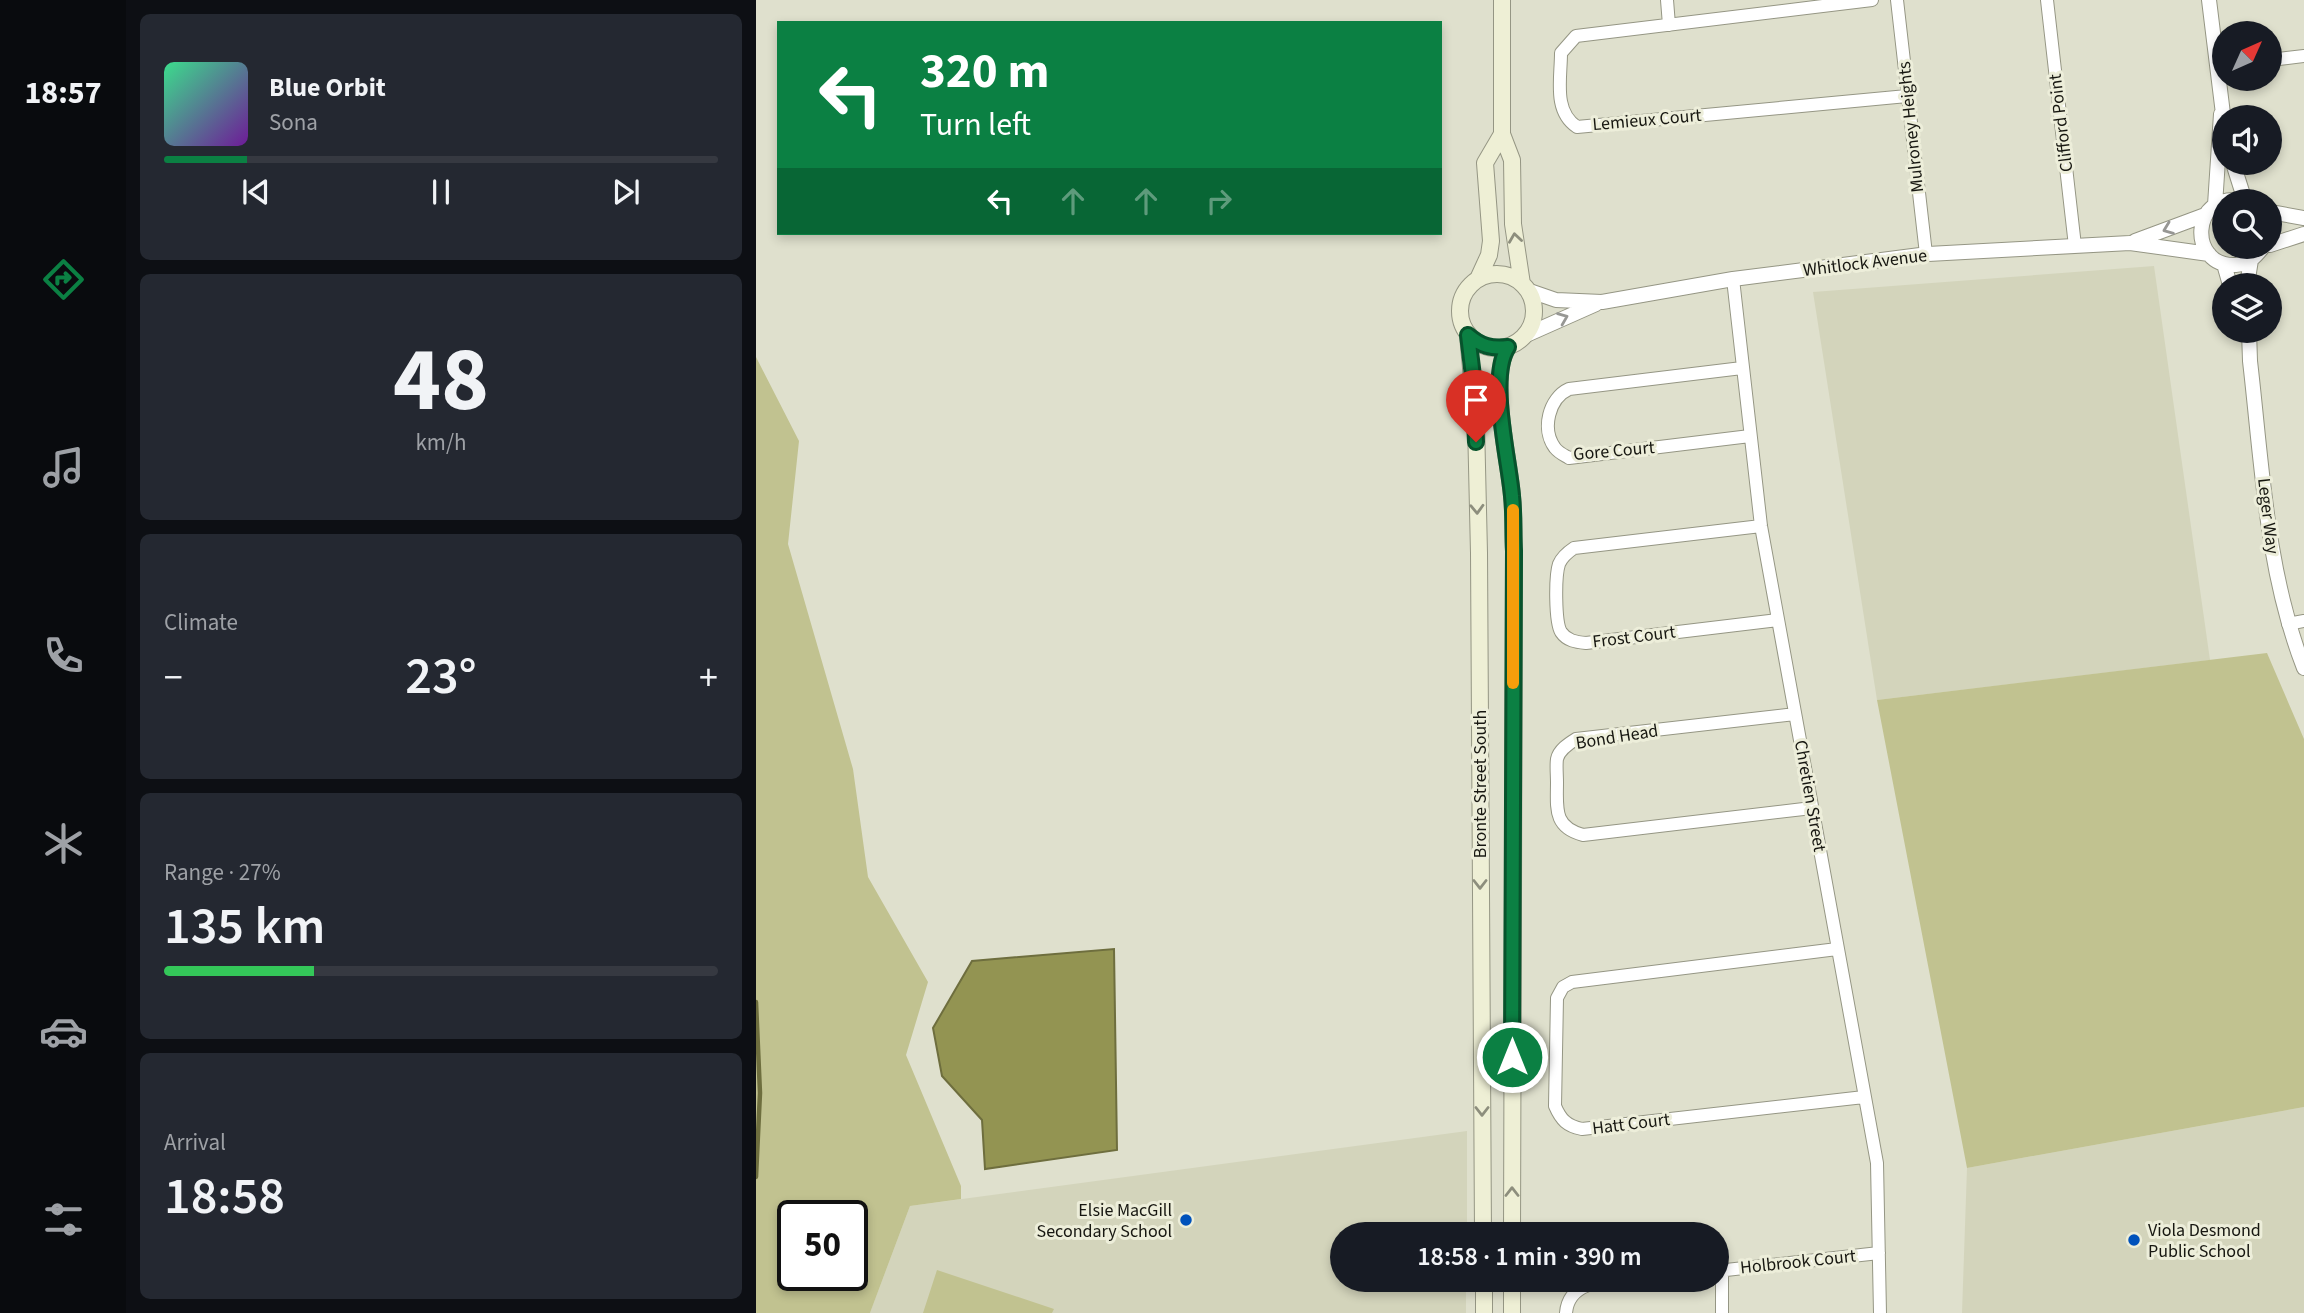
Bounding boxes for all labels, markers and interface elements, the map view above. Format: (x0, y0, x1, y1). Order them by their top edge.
north arrow (2212, 21, 2282, 91)
map controls (2212, 21, 2282, 343)
text: 320 m (920, 37, 1049, 107)
icon: left (805, 49, 896, 140)
street label: Mulroney Heights (1892, 60, 1930, 194)
text: Blue Orbit (269, 69, 386, 106)
text: 18:57 (24, 70, 102, 116)
street label: Clifford Point (2043, 72, 2079, 174)
text: Turn left (920, 102, 1031, 148)
street label: Lemieux Court (1591, 103, 1703, 137)
button: sound (2212, 105, 2282, 175)
text: Sona (269, 106, 318, 139)
icon: previous (237, 173, 275, 211)
icon: pause (422, 173, 460, 211)
icon: next (607, 173, 645, 211)
icon: left (981, 182, 1019, 220)
icon: ahead (1054, 182, 1092, 220)
icon: ahead (1127, 182, 1165, 220)
icon: right (1200, 182, 1238, 220)
button: search (2212, 189, 2282, 259)
one-way arrow (2162, 221, 2174, 235)
one-way arrow (1508, 232, 1523, 244)
street label: Whitlock Avenue (1801, 243, 1929, 283)
icon: directions (39, 255, 88, 304)
button: layers (2212, 273, 2282, 343)
one-way arrow (1556, 313, 1568, 327)
text: 48 (393, 316, 489, 445)
pin (1446, 370, 1506, 442)
icon: arrive (1457, 381, 1495, 419)
text: km/h (415, 426, 467, 459)
street label: Gore Court (1572, 435, 1656, 467)
icon: music (39, 443, 88, 492)
street label: Leger Way (2251, 477, 2285, 556)
one-way arrow (1470, 504, 1485, 515)
text: Climate (164, 606, 238, 639)
street label: Frost Court (1591, 620, 1677, 654)
icon: phone (39, 631, 88, 680)
text: 23° (405, 640, 477, 714)
text: − (164, 651, 183, 705)
text: + (699, 651, 718, 705)
street label: Bronte Street South (1468, 710, 1493, 858)
street label: Bond Head (1574, 718, 1660, 756)
street label: Chretien Street (1788, 738, 1832, 854)
icon: climate (39, 819, 88, 868)
text: Range · 27% (164, 856, 281, 889)
one-way arrow (1473, 878, 1488, 889)
text: 135 km (164, 890, 325, 964)
icon: car (39, 1007, 88, 1056)
position arrow (1475, 1020, 1549, 1094)
one-way arrow (1474, 1106, 1490, 1117)
street label: Hatt Court (1591, 1107, 1671, 1141)
text: Arrival (164, 1126, 226, 1159)
text: 18:58 (164, 1160, 285, 1234)
one-way arrow (1504, 1187, 1520, 1197)
icon: filters (39, 1195, 88, 1244)
place label: Elsie MacGill Secondary School (1037, 1198, 1172, 1244)
speed limit sign: 50 (777, 1200, 868, 1291)
marker: Elsie MacGill Secondary School (1178, 1212, 1194, 1228)
place label: Viola Desmond Public School (2148, 1218, 2261, 1264)
marker: Viola Desmond Public School (2126, 1232, 2142, 1248)
text: 18:58 · 1 min · 390 m (1417, 1238, 1642, 1275)
street label: Holbrook Court (1739, 1243, 1857, 1281)

